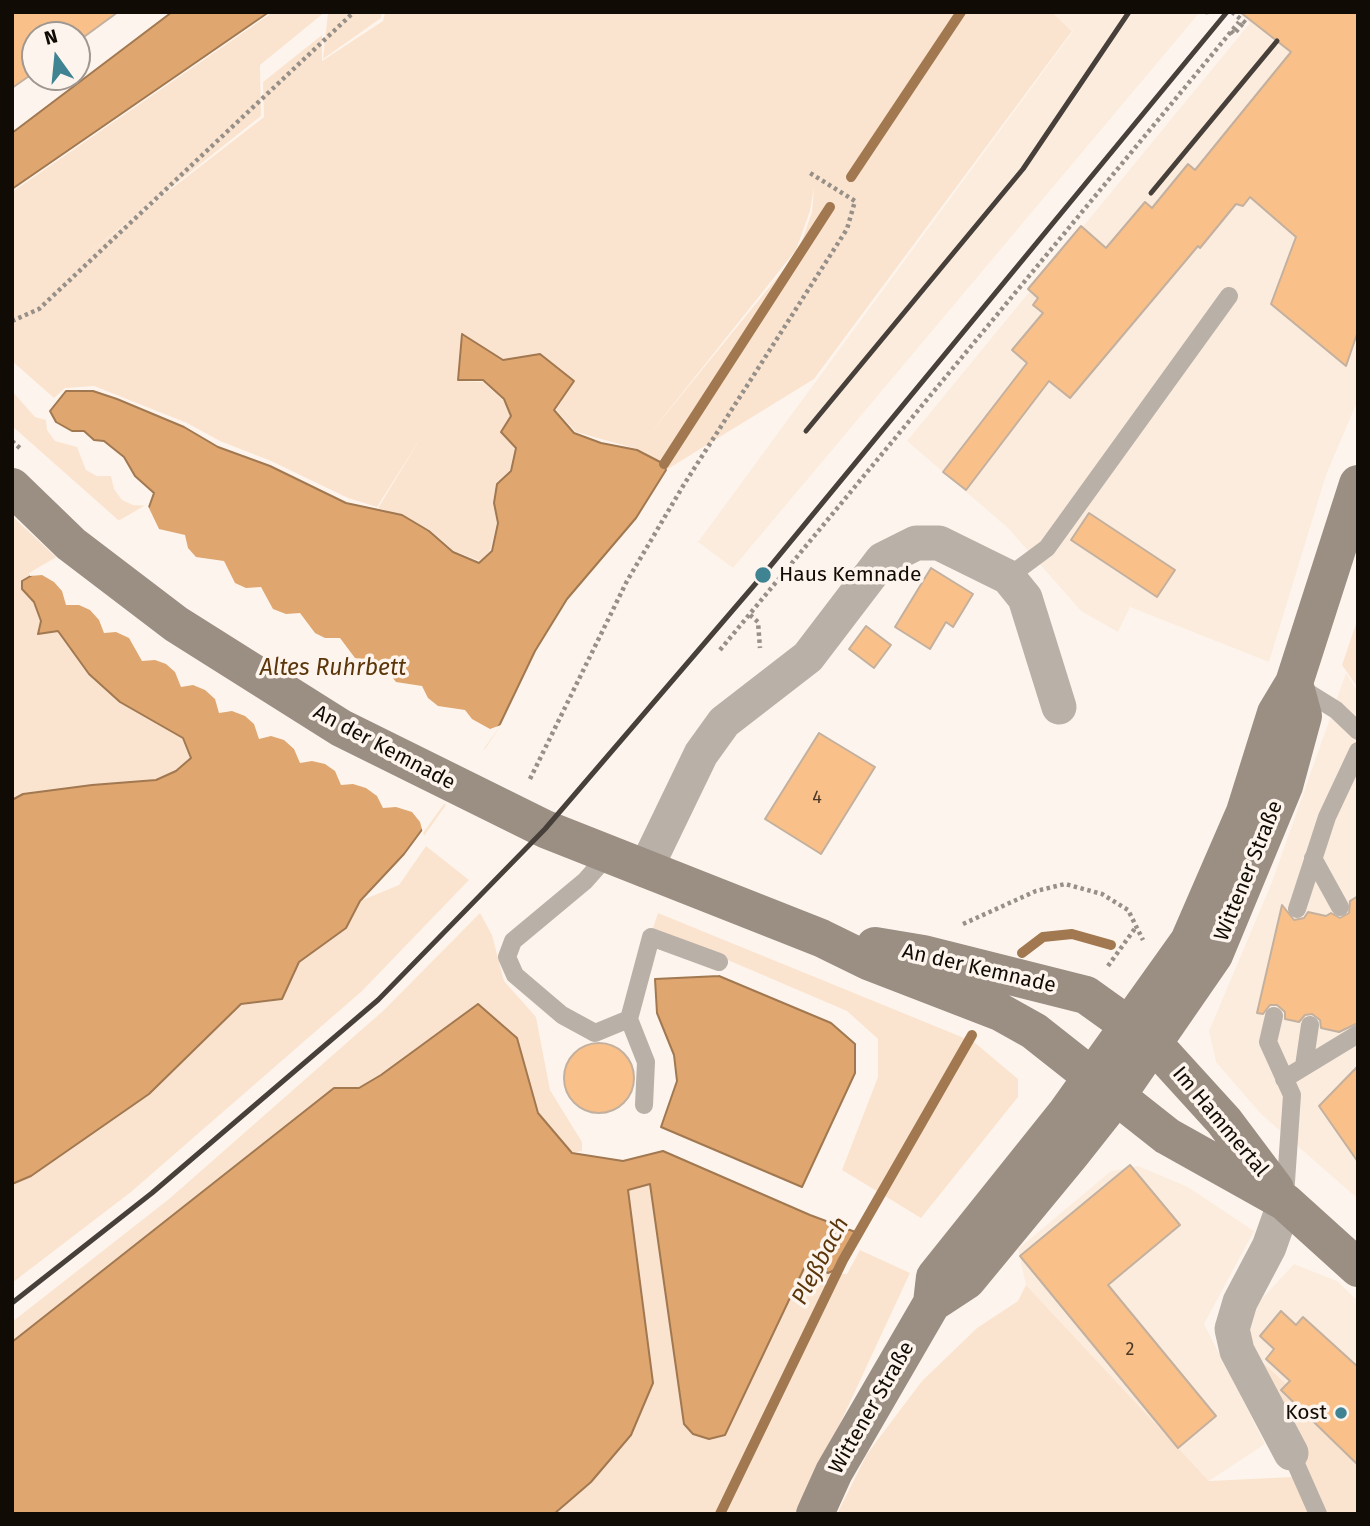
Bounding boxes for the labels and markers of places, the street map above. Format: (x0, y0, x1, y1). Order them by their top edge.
place label: Haus Kemnade (779, 562, 922, 588)
marker: Haus Kemnade (753, 565, 773, 585)
place label: Kost (1285, 1400, 1327, 1426)
marker: Kost (1333, 1405, 1349, 1421)

